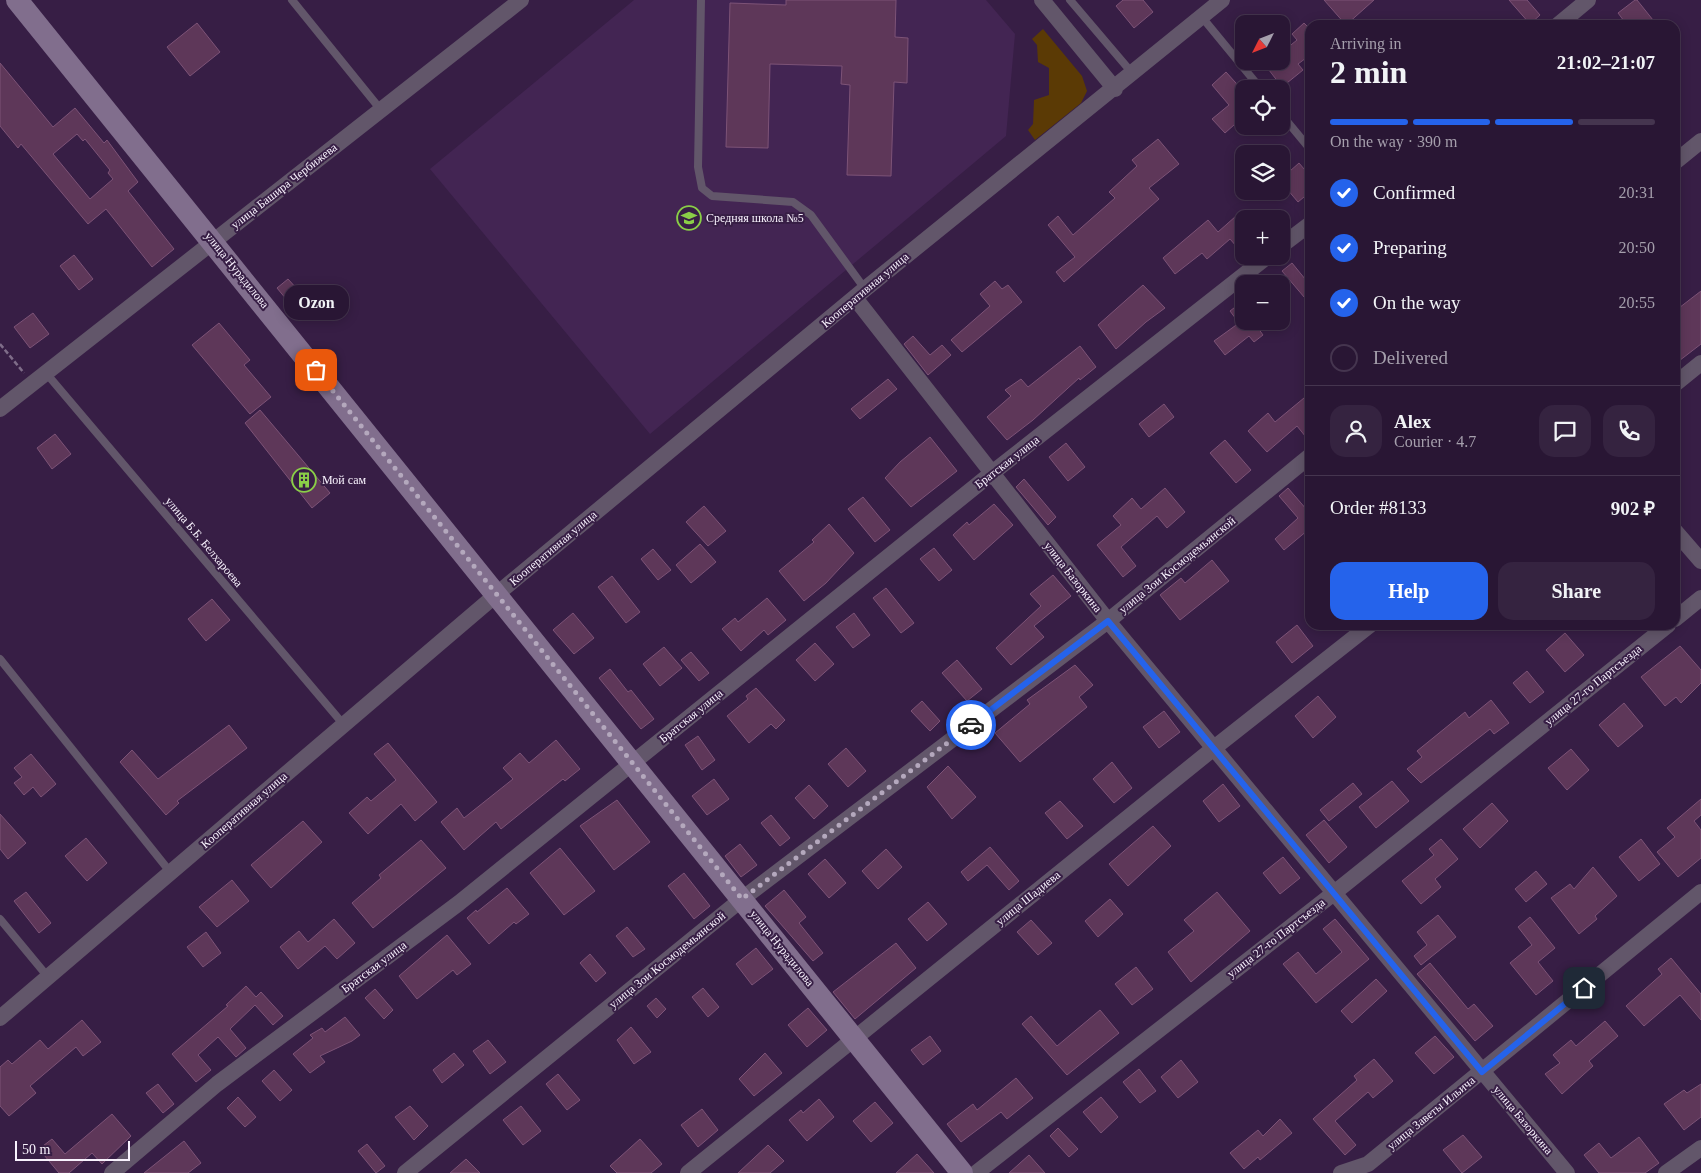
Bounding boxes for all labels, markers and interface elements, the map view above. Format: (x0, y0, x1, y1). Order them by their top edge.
north arrow (1235, 15, 1290, 70)
map controls (1235, 15, 1290, 330)
text: Arriving in (1330, 35, 1402, 52)
text: 21:02–21:07 (1557, 52, 1655, 73)
text: 2 min (1330, 54, 1407, 90)
button: locate (1235, 80, 1290, 135)
text: On the way · 390 m (1330, 133, 1458, 150)
street label: улица Башира Чербижева (228, 140, 340, 232)
button: layers (1235, 145, 1290, 200)
icon: check (1330, 179, 1358, 207)
text: Confirmed (1373, 182, 1455, 203)
text: 20:31 (1619, 184, 1655, 201)
school or university icon: Средняя школа №5 (676, 205, 702, 231)
button: + (1235, 210, 1290, 265)
place label: Средняя школа №5 (706, 211, 804, 225)
street label: улица Нурадилова (202, 229, 272, 311)
icon: check (1330, 234, 1358, 262)
text: Preparing (1373, 237, 1447, 258)
text: 20:50 (1619, 239, 1655, 256)
street label: Кооперативная улица (819, 249, 912, 331)
button: − (1235, 275, 1290, 330)
callout: Ozon (284, 285, 348, 320)
icon: check (1330, 289, 1358, 317)
text: On the way (1373, 292, 1461, 313)
text: Ozon (298, 294, 335, 311)
text: 20:55 (1619, 294, 1655, 311)
text: Delivered (1373, 347, 1448, 368)
pin (295, 349, 337, 391)
icon: bag (302, 356, 330, 384)
button: person (1330, 405, 1382, 457)
button: chat (1539, 405, 1591, 457)
button: phone (1603, 405, 1655, 457)
text: Alex (1394, 411, 1431, 432)
street label: Братская улица (972, 432, 1042, 491)
text: Courier · 4.7 (1394, 433, 1476, 450)
building icon: Мой сам (291, 467, 317, 493)
place label: Мой сам (322, 473, 367, 487)
street label: улица Б.Б. Белхароева (162, 494, 246, 590)
text: Order #8133 (1330, 497, 1427, 518)
text: 902 ₽ (1611, 498, 1655, 519)
street label: Кооперативная улица (507, 507, 600, 589)
street label: улица Зои Космодемьянской (1116, 513, 1238, 616)
street label: улица Базоркина (1041, 539, 1105, 616)
button: Help (1330, 562, 1488, 620)
button: Share (1498, 562, 1655, 620)
street label: улица 27-го Партсъезда (1542, 641, 1645, 728)
street label: Братская улица (656, 686, 726, 746)
courier (946, 700, 996, 750)
icon: car (957, 711, 985, 739)
street label: Кооперативная улица (198, 768, 290, 851)
street label: улица Шадиева (993, 867, 1064, 928)
street label: улица 27-го Партсъезда (1224, 895, 1328, 981)
street label: улица Нурадилова (747, 907, 817, 989)
street label: улица Зои Космодемьянской (606, 908, 728, 1011)
street label: Братская улица (339, 938, 410, 996)
pin (1563, 967, 1605, 1009)
icon: home (1570, 974, 1598, 1002)
street label: улица Заветы Ильича (1384, 1073, 1478, 1153)
street label: улица Базоркина (1490, 1083, 1556, 1158)
scale bar (15, 1138, 130, 1161)
text: 50 m (22, 1142, 50, 1157)

